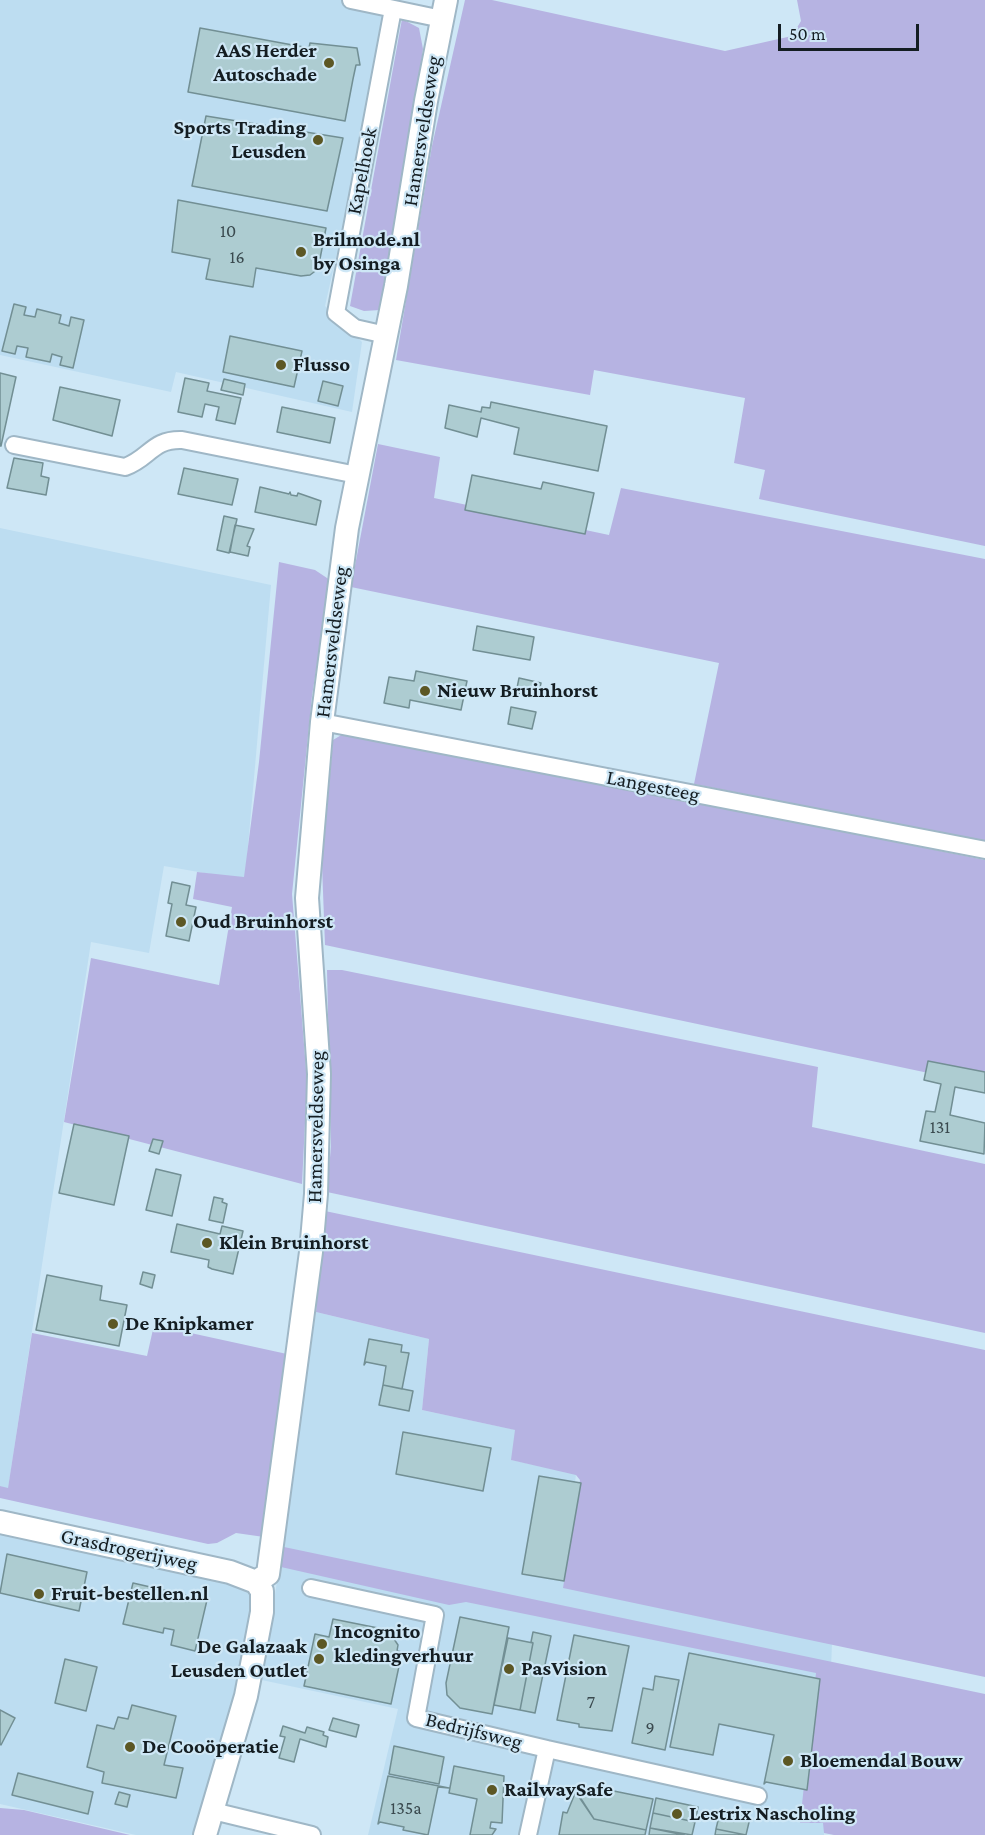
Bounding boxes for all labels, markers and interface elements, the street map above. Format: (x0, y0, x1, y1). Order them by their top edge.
scale bar (781, 12, 922, 50)
text: 50 m (789, 24, 826, 44)
place label: AAS Herder Autoschade (213, 38, 317, 88)
street label: Hamersveldseweg (398, 54, 446, 208)
marker: AAS Herder Autoschade (322, 56, 336, 70)
place label: Sports Trading Leusden (174, 115, 306, 165)
street label: Kapelhoek (341, 125, 383, 217)
marker: Sports Trading Leusden (311, 133, 325, 147)
house number: 10 (220, 220, 236, 242)
place label: Brilmode.nl by Osinga (313, 227, 420, 277)
marker: Brilmode.nl by Osinga (294, 245, 308, 259)
house number: 16 (229, 246, 245, 268)
place label: Flusso (293, 352, 350, 378)
marker: Flusso (274, 358, 288, 372)
street label: Hamersveldseweg (310, 565, 354, 719)
place label: Nieuw Bruinhorst (437, 678, 598, 704)
marker: Nieuw Bruinhorst (418, 684, 432, 698)
street label: Langesteeg (604, 765, 702, 807)
place label: Oud Bruinhorst (193, 909, 333, 935)
marker: Oud Bruinhorst (174, 915, 188, 929)
street label: Hamersveldseweg (302, 1051, 330, 1203)
house number: 131 (930, 1116, 950, 1138)
place label: Klein Bruinhorst (219, 1230, 369, 1256)
marker: Klein Bruinhorst (200, 1236, 214, 1250)
place label: De Knipkamer (125, 1311, 254, 1337)
marker: De Knipkamer (106, 1317, 120, 1331)
street label: Grasdrogerijweg (58, 1523, 200, 1577)
place label: Fruit-bestellen.nl (51, 1581, 209, 1607)
marker: Fruit-bestellen.nl (32, 1587, 46, 1601)
place label: Incognito kledingverhuur (334, 1619, 474, 1669)
place label: De Galazaak Leusden Outlet (171, 1634, 307, 1684)
marker: Incognito kledingverhuur (315, 1637, 329, 1651)
marker: De Galazaak Leusden Outlet (312, 1652, 326, 1666)
place label: PasVision (521, 1656, 607, 1682)
marker: PasVision (502, 1662, 516, 1676)
house number: 7 (587, 1691, 595, 1713)
street label: Bedrijfsweg (423, 1707, 525, 1755)
house number: 9 (645, 1717, 655, 1739)
place label: De Cooöperatie (142, 1734, 279, 1760)
marker: De Cooöperatie (123, 1740, 137, 1754)
place label: Bloemendal Bouw (800, 1748, 963, 1774)
marker: Bloemendal Bouw (781, 1754, 795, 1768)
place label: RailwaySafe (504, 1777, 613, 1803)
marker: RailwaySafe (485, 1783, 499, 1797)
house number: 135a (390, 1797, 422, 1819)
place label: Lestrix Nascholing (689, 1801, 855, 1827)
marker: Lestrix Nascholing (670, 1807, 684, 1821)

